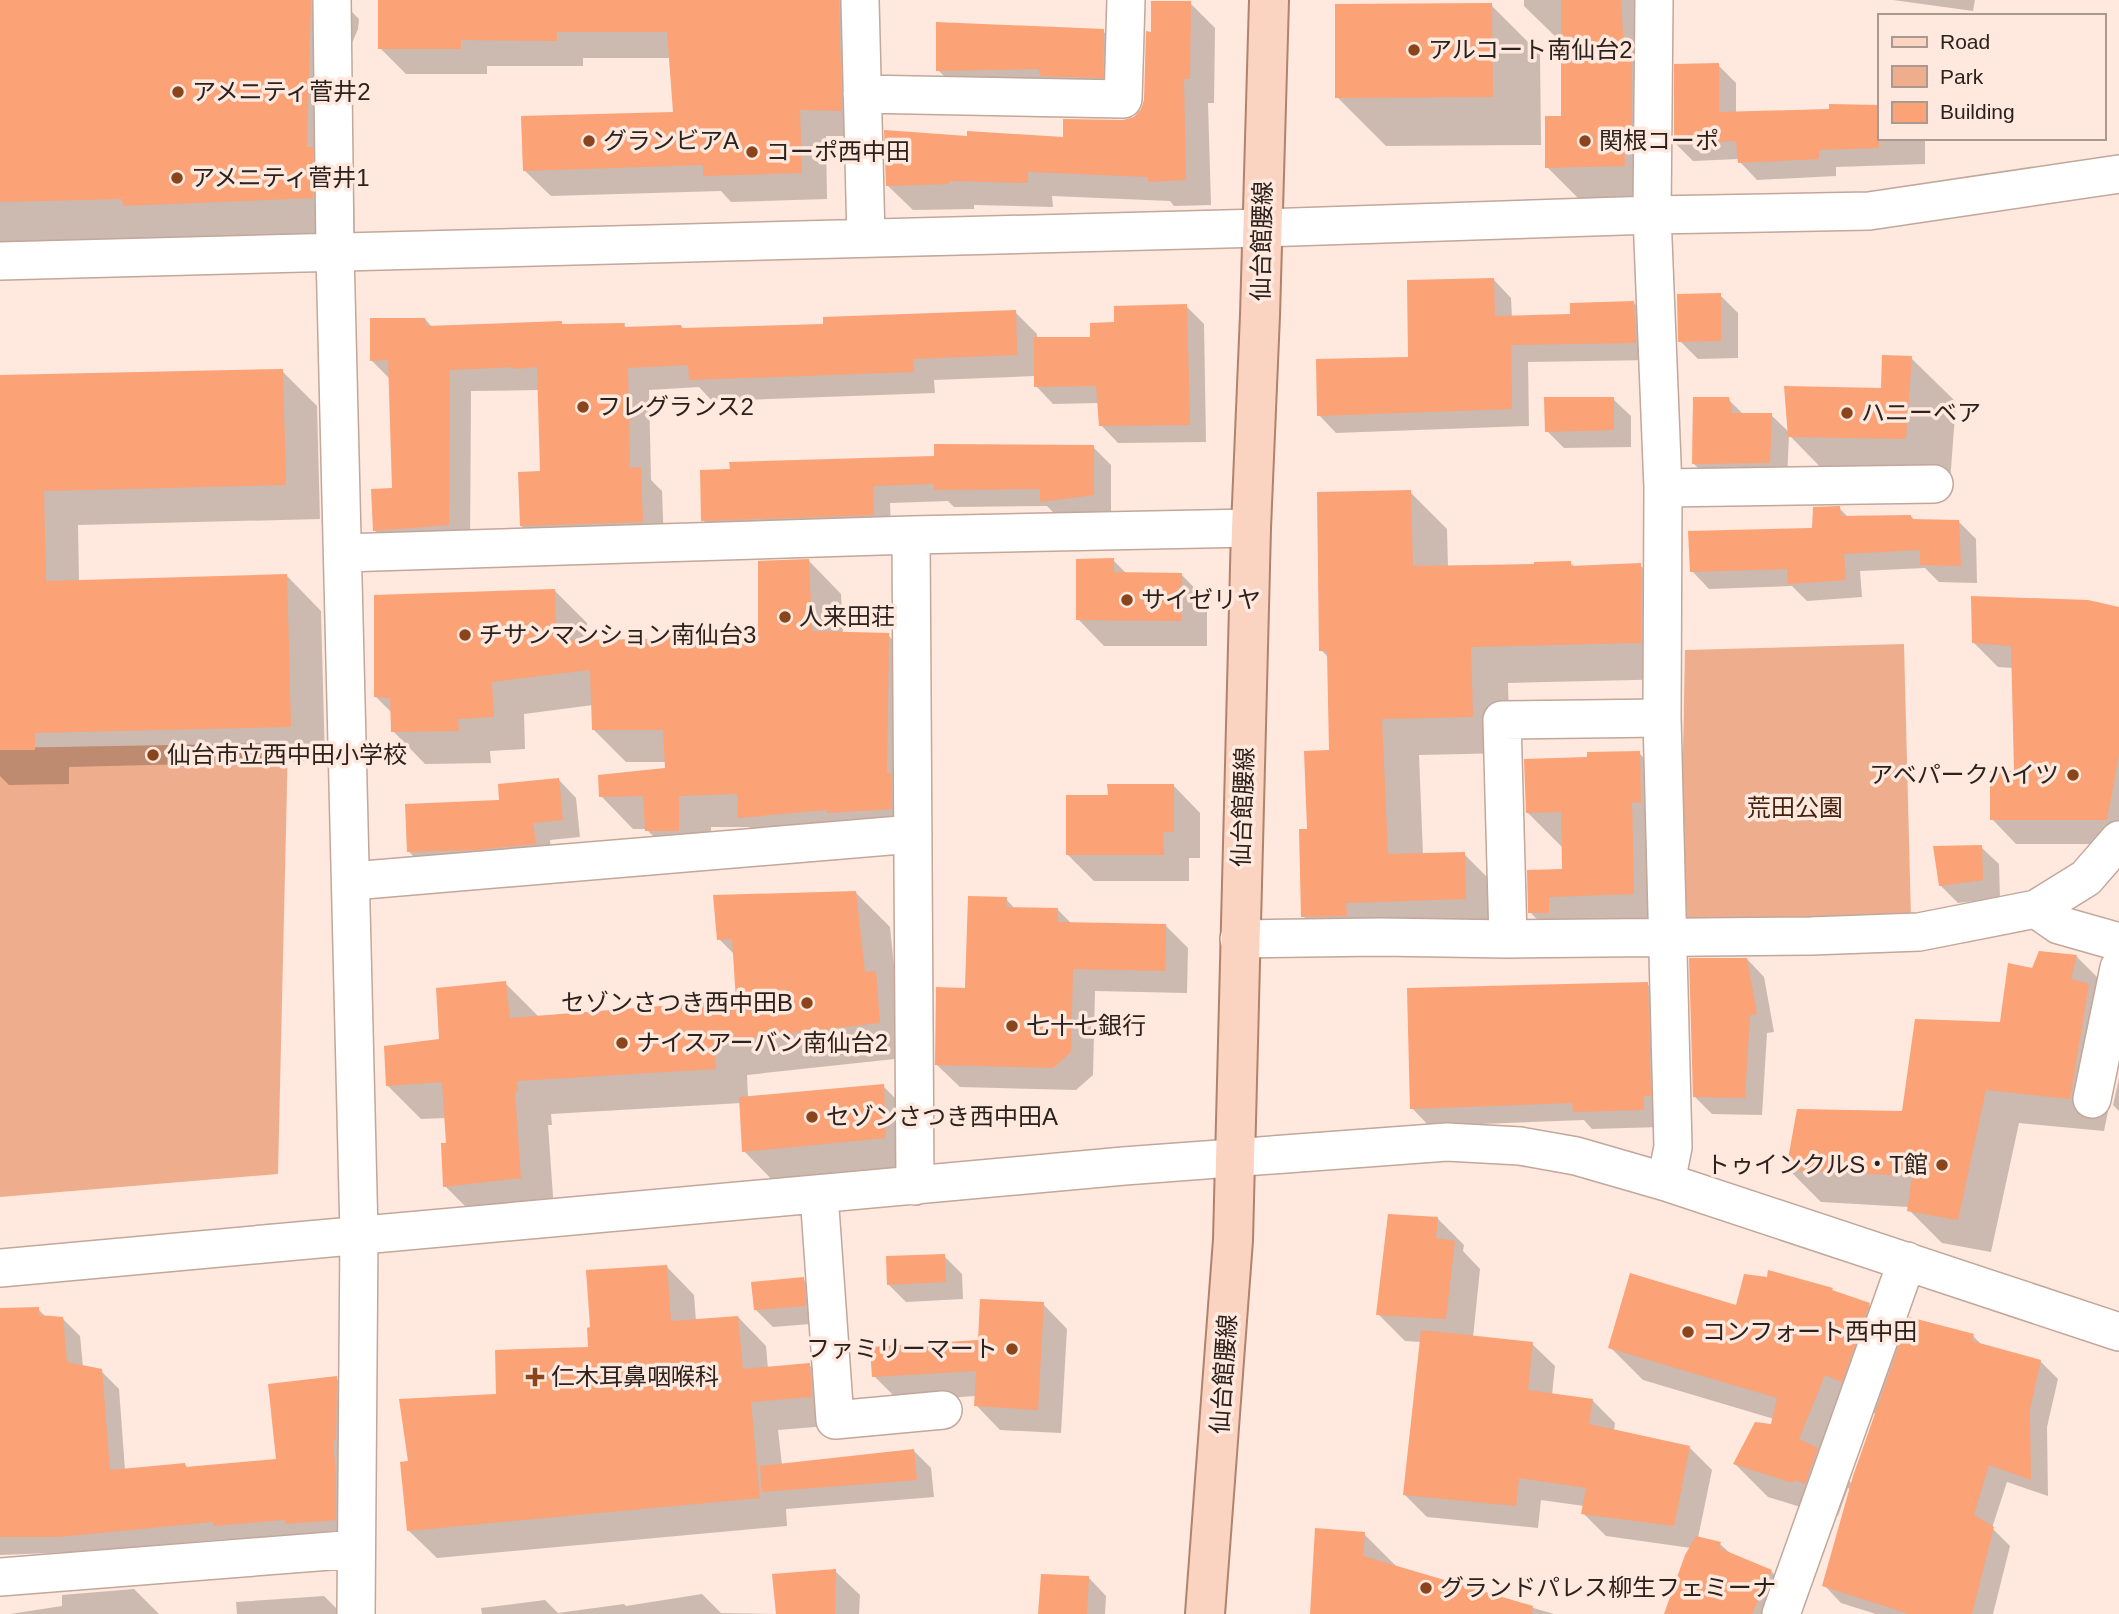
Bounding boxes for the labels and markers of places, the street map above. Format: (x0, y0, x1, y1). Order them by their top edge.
place label: アルコート南仙台2 (1428, 36, 1633, 63)
marker: アルコート南仙台2 (1406, 42, 1422, 58)
place label: アメニティ菅井2 (192, 78, 371, 105)
marker: アメニティ菅井2 (170, 84, 186, 100)
place label: グランビアA (603, 127, 739, 154)
place label: 関根コーポ (1599, 127, 1719, 154)
marker: グランビアA (581, 133, 597, 149)
marker: 関根コーポ (1577, 133, 1593, 149)
place label: コーポ西中田 (766, 138, 910, 165)
marker: コーポ西中田 (744, 144, 760, 160)
place label: アメニティ菅井1 (191, 164, 370, 191)
marker: アメニティ菅井1 (169, 170, 185, 186)
place label: フレグランス2 (597, 393, 754, 420)
marker: フレグランス2 (575, 399, 591, 415)
place label: ハニーベア (1861, 399, 1981, 426)
marker: ハニーベア (1839, 405, 1855, 421)
place label: サイゼリヤ (1141, 586, 1261, 613)
marker: サイゼリヤ (1119, 592, 1135, 608)
place label: 人来田荘 (799, 603, 895, 630)
marker: 人来田荘 (777, 609, 793, 625)
place label: チサンマンション南仙台3 (479, 621, 756, 648)
marker: チサンマンション南仙台3 (457, 627, 473, 643)
place label: 仙台市立西中田小学校 (167, 741, 407, 768)
marker: 仙台市立西中田小学校 (145, 747, 161, 763)
place label: アベパークハイツ (1869, 761, 2059, 788)
marker: アベパークハイツ (2065, 767, 2081, 783)
place label: セゾンさつき西中田B (561, 989, 793, 1016)
marker: セゾンさつき西中田B (799, 995, 815, 1011)
place label: 七十七銀行 (1026, 1012, 1146, 1039)
marker: 七十七銀行 (1004, 1018, 1020, 1034)
place label: ナイスアーバン南仙台2 (636, 1029, 888, 1056)
marker: ナイスアーバン南仙台2 (614, 1035, 630, 1051)
place label: セゾンさつき西中田A (826, 1103, 1058, 1130)
marker: セゾンさつき西中田A (804, 1109, 820, 1125)
place label: トゥインクルS・T館 (1706, 1151, 1928, 1178)
marker: トゥインクルS・T館 (1934, 1157, 1950, 1173)
place label: コンフォート西中田 (1702, 1318, 1917, 1345)
marker: コンフォート西中田 (1680, 1324, 1696, 1340)
place label: ファミリーマート (806, 1335, 998, 1362)
marker: ファミリーマート (1004, 1341, 1020, 1357)
place label: 仁木耳鼻咽喉科 (551, 1363, 719, 1390)
marker: 仁木耳鼻咽喉科 (525, 1367, 545, 1387)
place label: グランドパレス柳生フェミーナ (1440, 1574, 1776, 1601)
marker: グランドパレス柳生フェミーナ (1418, 1580, 1434, 1596)

